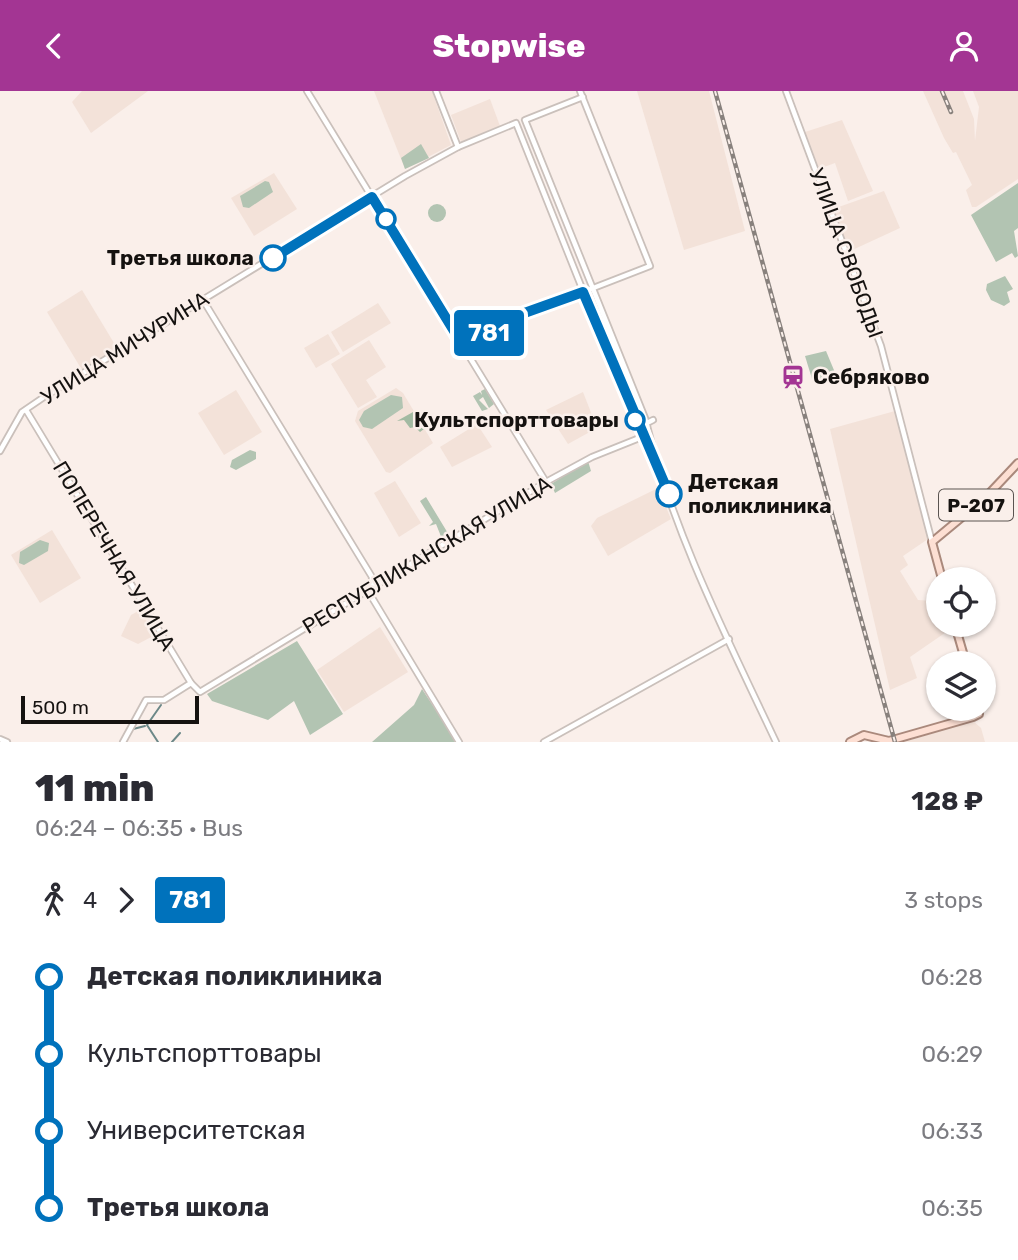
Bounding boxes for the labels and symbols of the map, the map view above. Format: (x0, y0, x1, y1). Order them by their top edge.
street label: УЛИЦА СВОБОДЫ (804, 165, 889, 341)
unlabelled marker (376, 209, 396, 229)
place label: Третья школа (107, 245, 254, 270)
marker: Третья школа (260, 245, 286, 271)
street label: УЛИЦА МИЧУРИНА (36, 286, 213, 409)
line badge: 781 (449, 310, 529, 356)
station icon: Себряково (779, 363, 807, 391)
place label: Себряково (813, 364, 930, 389)
place label: Культспорттовары (414, 407, 619, 432)
marker: Культспорттовары (625, 410, 645, 430)
street label: ПОПЕРЕЧНАЯ УЛИЦА (48, 457, 181, 655)
place label: Детская поликлиника (688, 469, 832, 518)
street label: РЕСПУБЛИКАНСКАЯ УЛИЦА (298, 470, 556, 639)
marker: Детская поликлиника (656, 481, 682, 507)
road number: Р-207 (939, 489, 1013, 521)
scale bar (21, 693, 200, 725)

